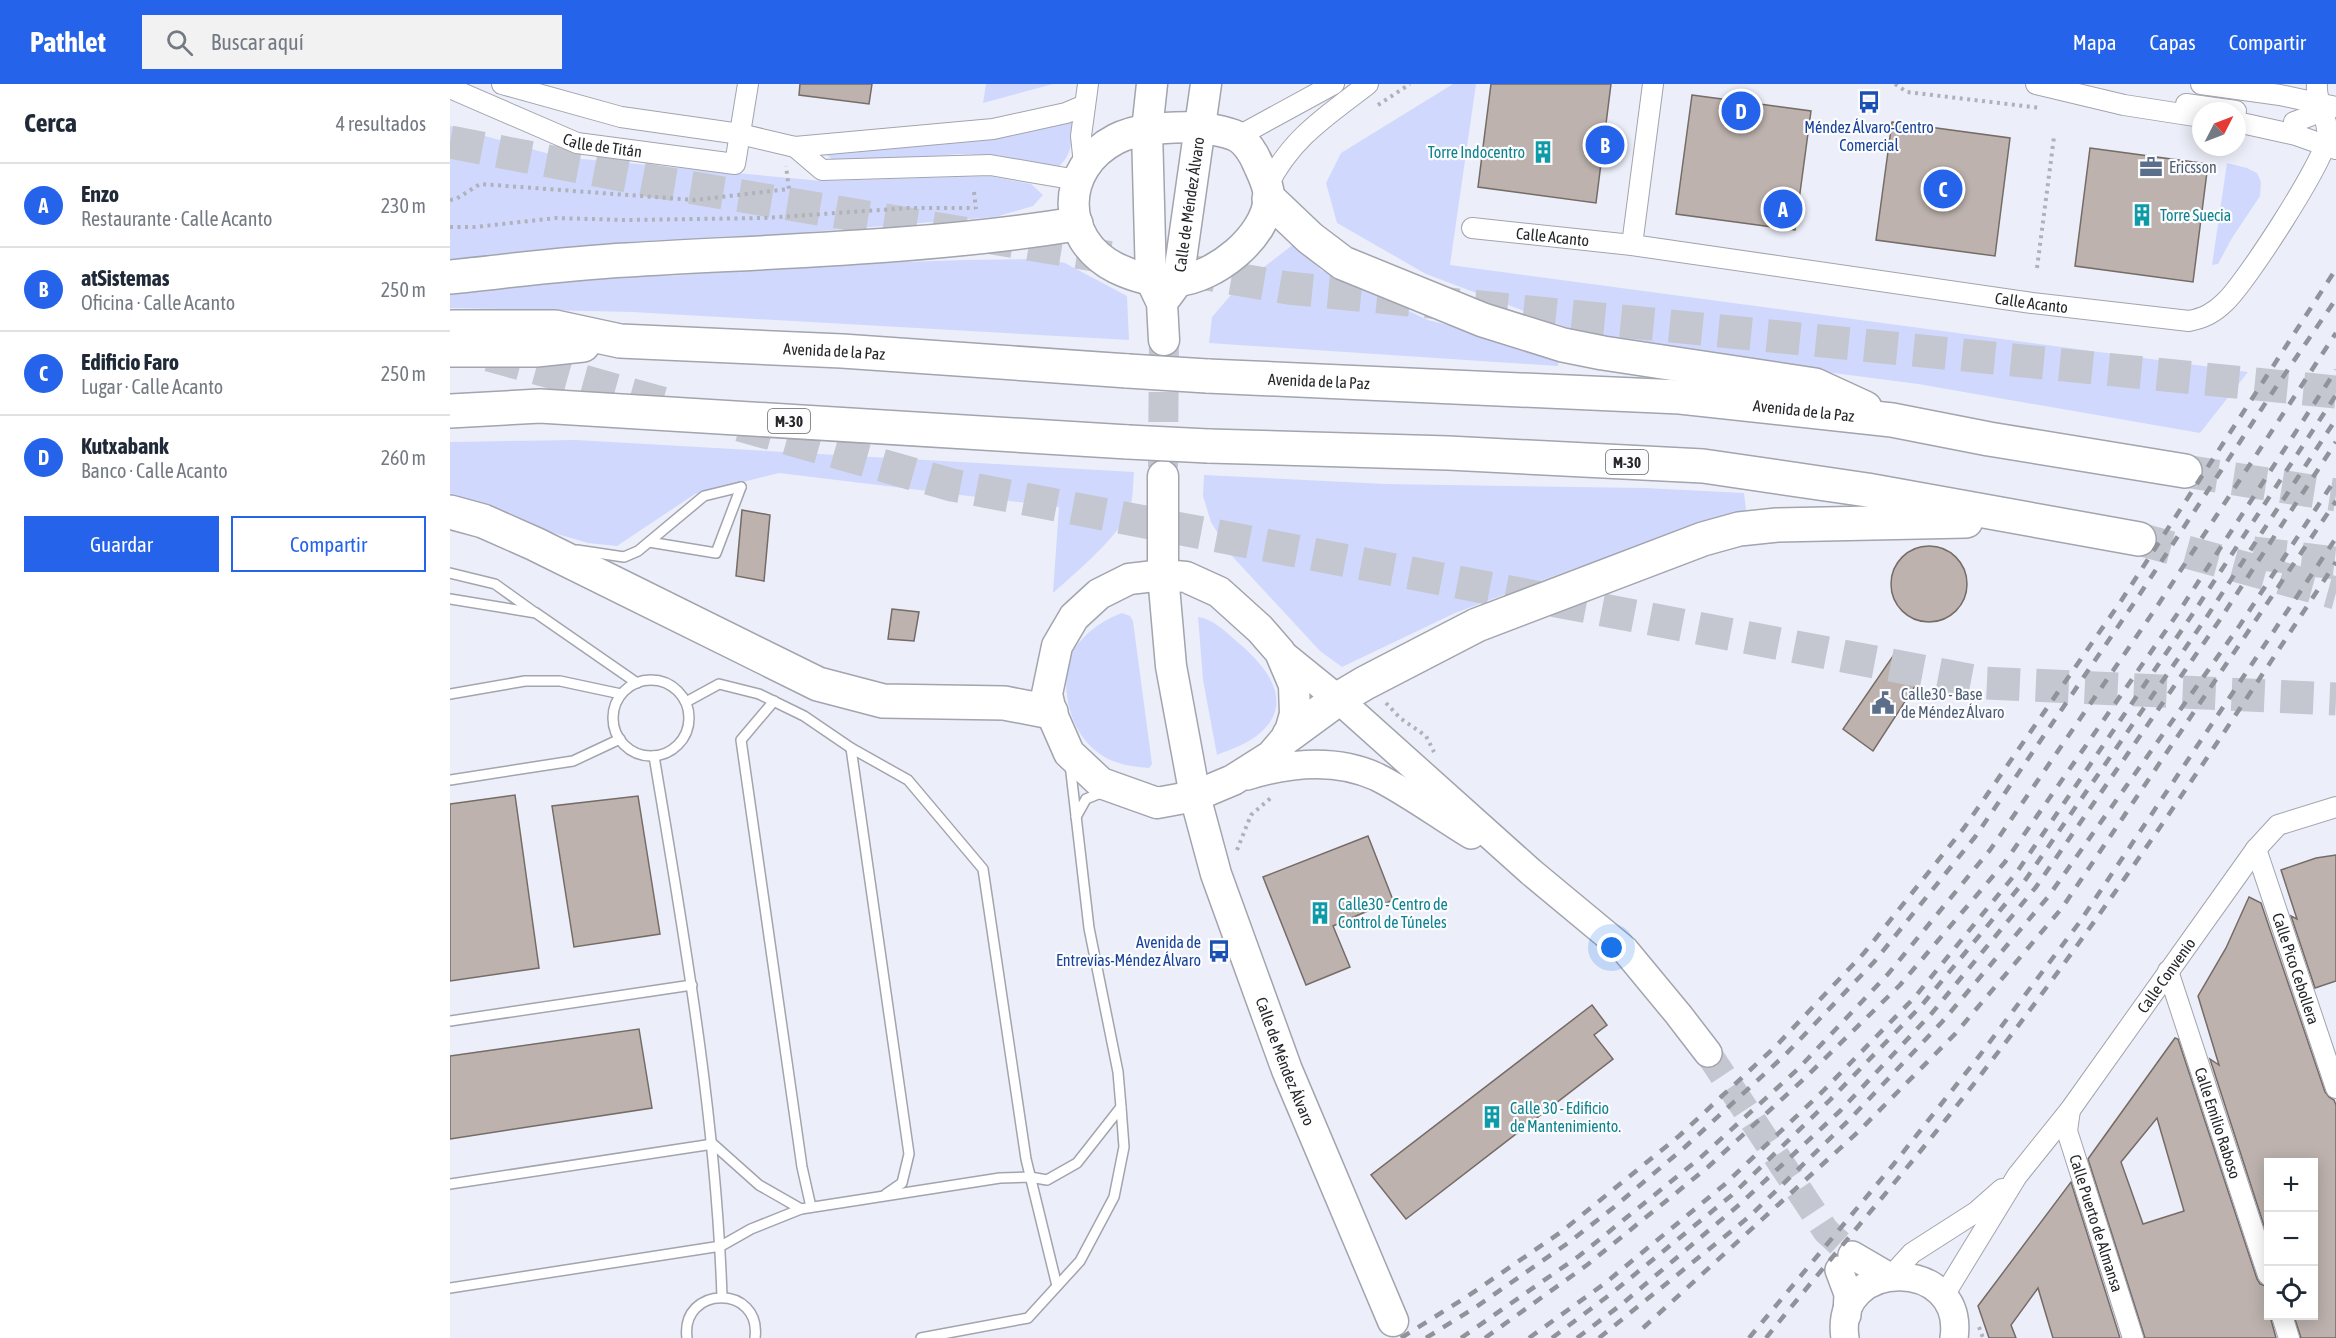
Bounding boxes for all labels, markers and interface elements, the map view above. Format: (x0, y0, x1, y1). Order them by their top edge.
search box (142, 15, 562, 69)
text: Pathlet (30, 26, 106, 58)
icon: search (163, 26, 196, 59)
text: Buscar aquí (211, 29, 304, 55)
text: Mapa (2073, 30, 2116, 54)
text: Capas (2149, 30, 2196, 54)
text: Compartir (2229, 30, 2306, 54)
pin: D (1722, 88, 1760, 134)
bus stop icon: Méndez Álvaro-Centro Comercial (1856, 89, 1882, 115)
north arrow (2192, 102, 2246, 156)
text: Cerca (24, 108, 77, 138)
text: 4 resultados (336, 112, 426, 135)
place label: Méndez Álvaro-Centro Comercial (1804, 118, 1934, 154)
pin: B (1586, 122, 1624, 168)
street label: Calle de Titán (560, 129, 643, 161)
street label: Calle de Méndez Álvaro (1170, 136, 1207, 273)
building icon: Torre Indocentro (1530, 139, 1556, 165)
place label: Torre Indocentro (1428, 143, 1525, 161)
office icon: Ericsson (2138, 154, 2164, 180)
place label: Ericsson (2169, 158, 2217, 176)
pin: C (1924, 166, 1962, 212)
text: Enzo (81, 181, 119, 207)
pin: A (1764, 186, 1802, 232)
text: A (39, 194, 48, 217)
text: 230 m (381, 194, 426, 217)
building icon: Torre Suecia (2129, 202, 2155, 228)
place label: Torre Suecia (2160, 206, 2231, 224)
text: Restaurante · Calle Acanto (81, 207, 272, 230)
street label: Calle Acanto (1515, 224, 1590, 249)
text: atSistemas (81, 265, 170, 291)
text: B (39, 278, 48, 301)
text: 250 m (381, 278, 426, 301)
street label: Calle Acanto (1994, 289, 2069, 316)
text: Oficina · Calle Acanto (81, 291, 235, 314)
street label: Avenida de la Paz (783, 339, 886, 363)
text: Edificio Faro (81, 349, 179, 375)
text: C (39, 362, 48, 385)
text: 250 m (381, 362, 426, 385)
street label: Avenida de la Paz (1268, 370, 1370, 392)
text: Lugar · Calle Acanto (81, 375, 223, 398)
street label: Avenida de la Paz (1752, 396, 1856, 425)
road number: M-30 (768, 409, 810, 433)
text: Kutxabank (81, 433, 169, 459)
text: D (38, 446, 49, 469)
text: 260 m (381, 446, 426, 469)
road number: M-30 (1606, 450, 1648, 474)
text: Banco · Calle Acanto (81, 459, 228, 482)
button: Guardar (24, 516, 219, 572)
button: Compartir (231, 516, 426, 572)
place label: Calle30 - Base de Méndez Álvaro (1901, 685, 2005, 721)
public building icon: Calle30 - Base de Méndez Álvaro (1870, 690, 1896, 716)
place label: Calle30 - Centro de Control de Túneles (1338, 895, 1448, 931)
building icon: Calle30 - Centro de Control de Túneles (1307, 900, 1333, 926)
street label: Calle Pico Cebollera (2269, 910, 2323, 1027)
place label: Avenida de Entrevías-Méndez Álvaro (1056, 933, 1201, 969)
your location (1597, 933, 1626, 962)
street label: Calle Convenio (2133, 934, 2199, 1016)
bus stop icon: Avenida de Entrevías-Méndez Álvaro (1206, 938, 1232, 964)
street label: Calle de Méndez Álvaro (1252, 995, 1318, 1128)
street label: Calle Emilio Raboso (2191, 1065, 2245, 1181)
place label: Calle 30 - Edificio de Mantenimiento. (1510, 1099, 1621, 1135)
building icon: Calle 30 - Edificio de Mantenimiento. (1479, 1104, 1505, 1130)
street label: Calle Puerto de Almansa (2066, 1152, 2127, 1294)
map controls (2264, 1158, 2318, 1320)
button: + (2264, 1158, 2318, 1212)
button: − (2264, 1212, 2318, 1266)
button: locate (2264, 1266, 2318, 1320)

